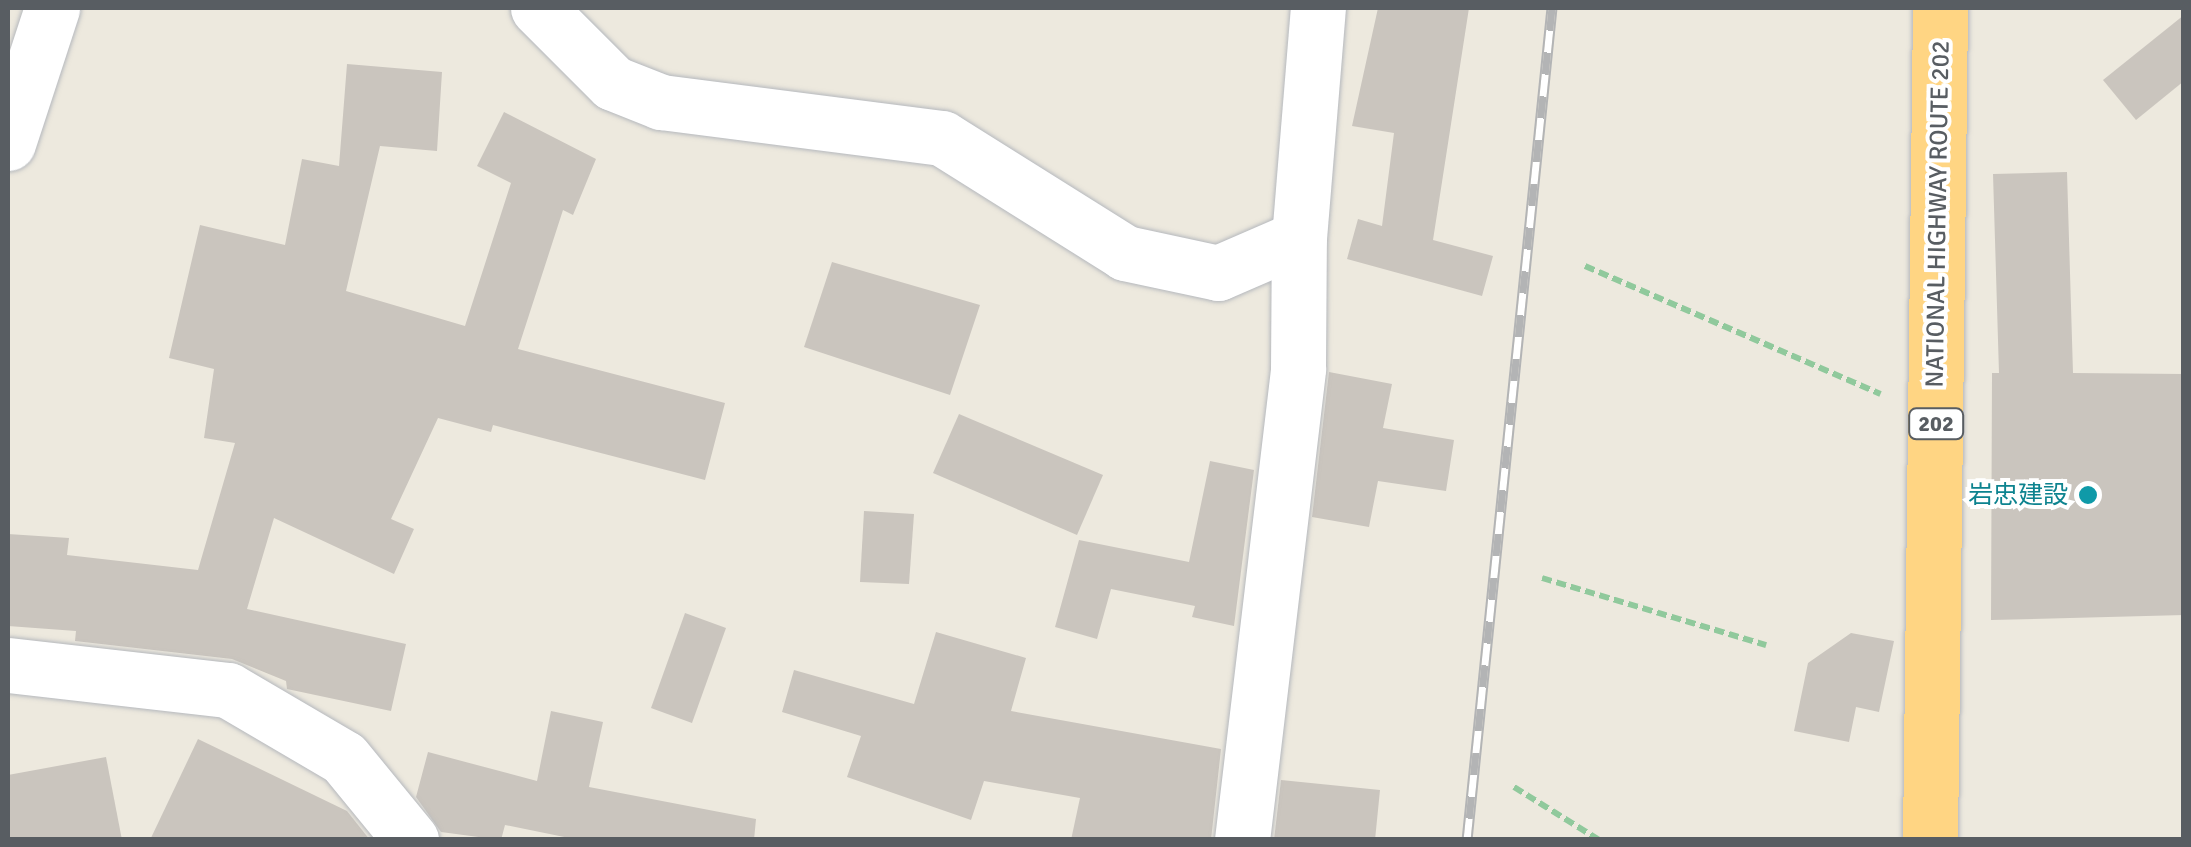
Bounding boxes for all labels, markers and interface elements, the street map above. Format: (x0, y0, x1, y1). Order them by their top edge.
street label: NATIONAL HIGHWAY ROUTE 202 (1920, 40, 1956, 388)
road number: 202 (1906, 407, 1966, 441)
place label: 岩忠建設 (1968, 480, 2068, 510)
marker: 岩忠建設 (2077, 484, 2099, 506)

